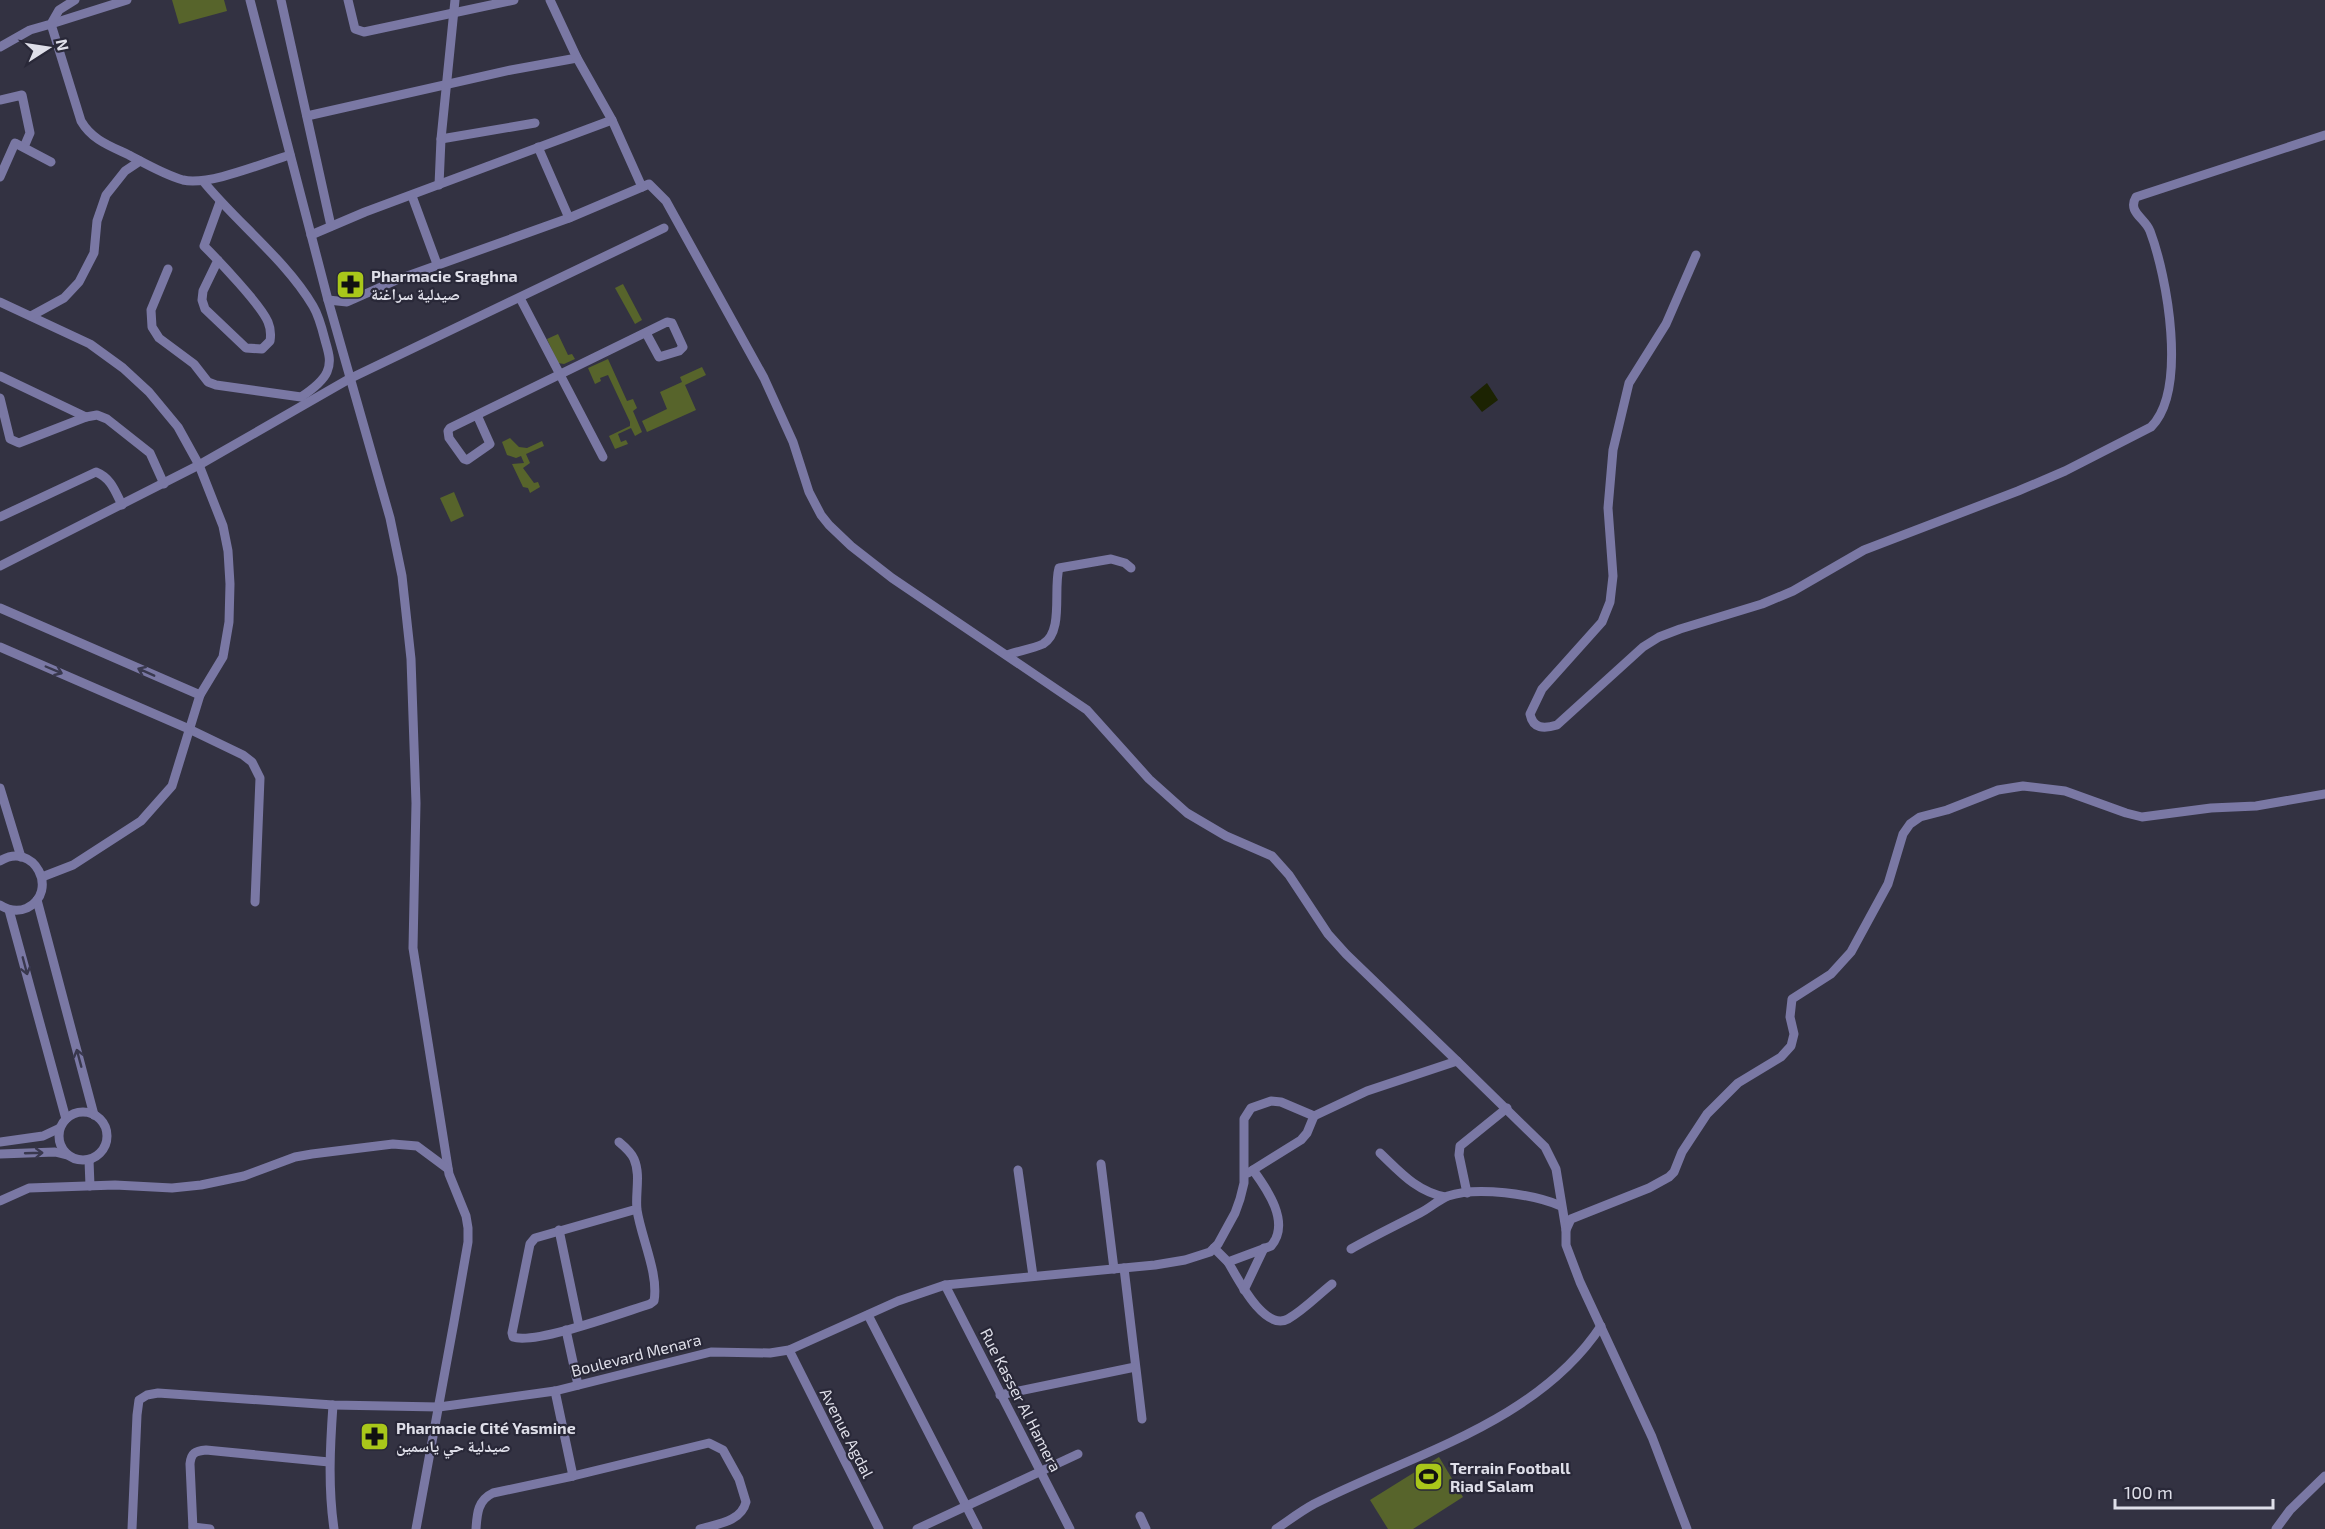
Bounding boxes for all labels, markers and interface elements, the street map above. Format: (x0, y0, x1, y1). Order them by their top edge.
north arrow (18, 18, 78, 78)
text: N (53, 37, 74, 52)
place label: Pharmacie Sraghna صيدلية سراغنة (371, 266, 518, 303)
pharmacy icon: Pharmacie Sraghna صيدلية سراغنة (334, 269, 366, 301)
one-way arrow (44, 665, 62, 676)
one-way arrow (137, 666, 156, 677)
one-way arrow (20, 956, 31, 975)
one-way arrow (72, 1049, 84, 1068)
one-way arrow (23, 1148, 43, 1159)
street label: Rue Kasser Al Hamera (977, 1325, 1066, 1475)
street label: Boulevard Menara (569, 1329, 703, 1380)
street label: Avenue Agdal (817, 1385, 878, 1481)
place label: Pharmacie Cité Yasmine صيدلية حي ياسمين (396, 1418, 576, 1459)
pharmacy icon: Pharmacie Cité Yasmine صيدلية حي ياسمين (359, 1421, 391, 1453)
place label: Terrain Football Riad Salam (1450, 1458, 1571, 1495)
sports icon: Terrain Football Riad Salam (1413, 1461, 1445, 1493)
scale bar (2115, 1472, 2272, 1510)
text: 100 m (2124, 1481, 2173, 1503)

